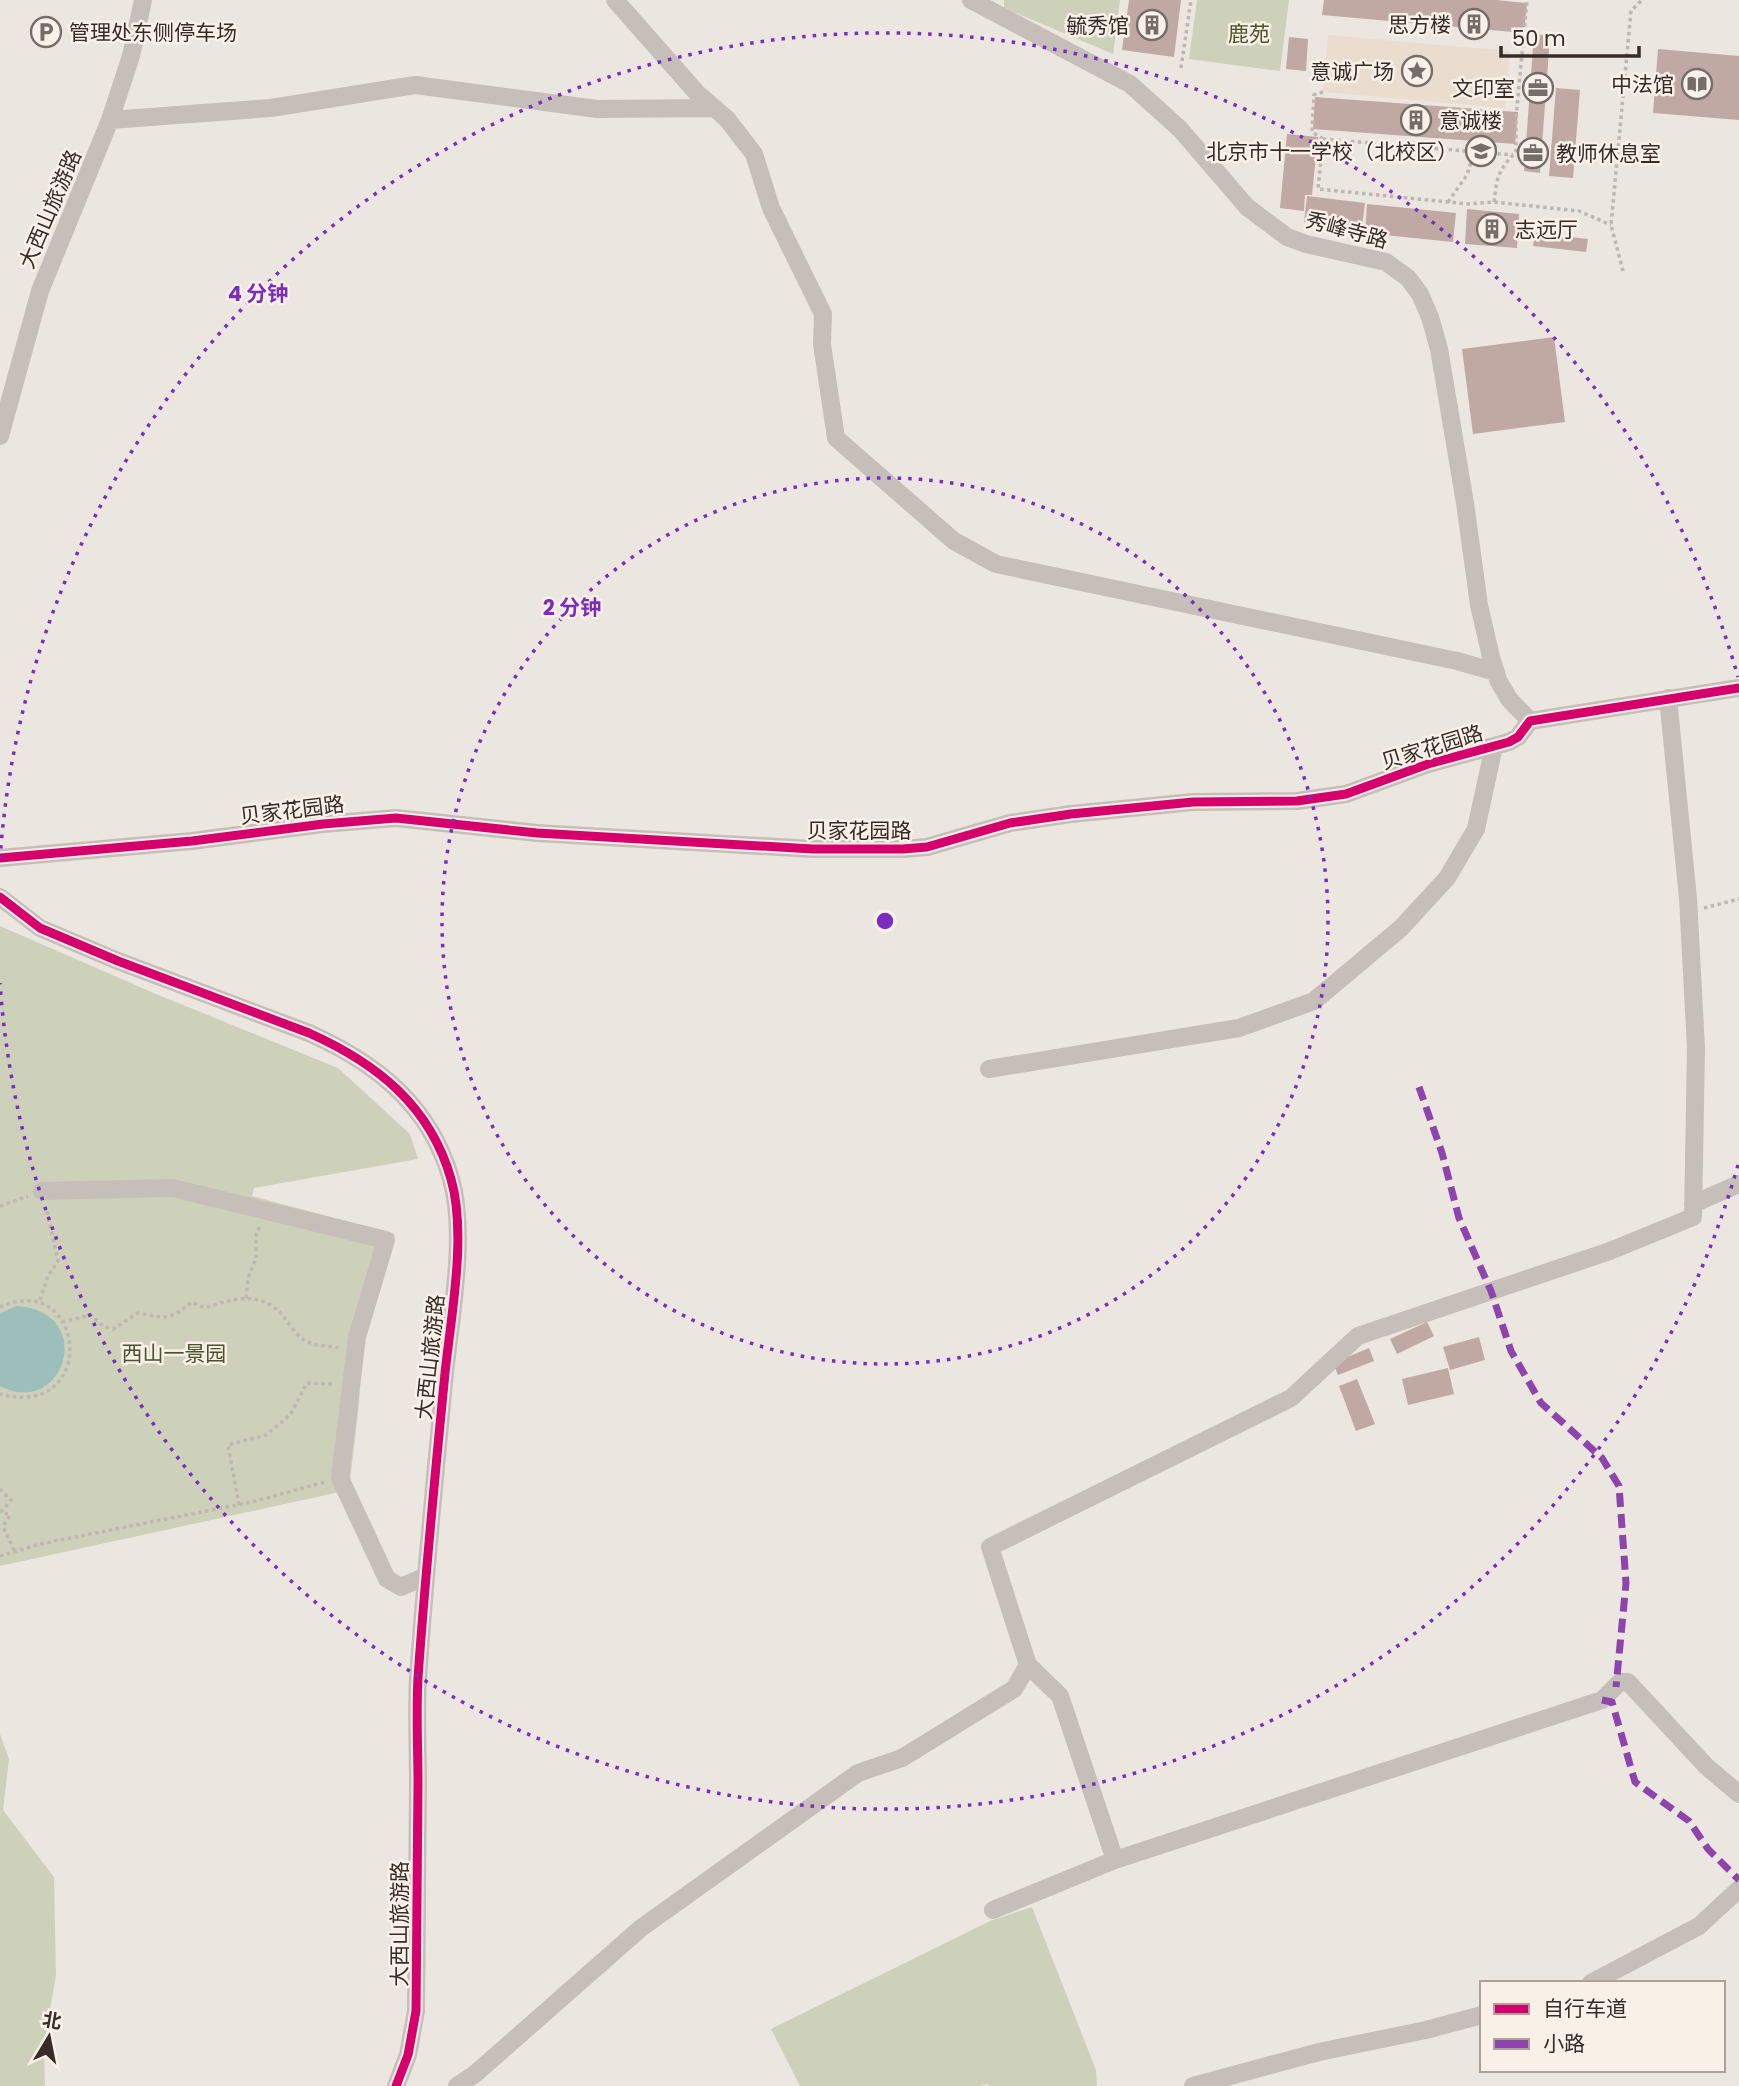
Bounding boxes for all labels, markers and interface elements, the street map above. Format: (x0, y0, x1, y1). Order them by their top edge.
building icon: 思方楼 (1457, 7, 1491, 41)
building icon: 毓秀馆 (1135, 8, 1169, 42)
place label: 思方楼 (1388, 10, 1451, 39)
place label: 毓秀馆 (1066, 11, 1129, 40)
scale bar (1501, 14, 1639, 58)
parking icon: 管理处东侧停车场 (29, 15, 63, 49)
place label: 管理处东侧停车场 (69, 18, 237, 47)
park label: 鹿苑 (1228, 19, 1270, 48)
text: 50 m (1512, 24, 1566, 53)
place icon: 意诚广场 (1400, 54, 1434, 88)
place label: 意诚广场 (1310, 57, 1394, 86)
library icon: 中法馆 (1680, 67, 1714, 101)
place label: 中法馆 (1611, 70, 1674, 99)
office icon: 文印室 (1521, 71, 1555, 105)
place label: 文印室 (1452, 74, 1515, 103)
building icon: 意诚楼 (1399, 103, 1433, 137)
place label: 意诚楼 (1439, 106, 1502, 135)
school or university icon: 北京市十一学校（北校区） (1464, 134, 1498, 168)
office icon: 教师休息室 (1516, 136, 1550, 170)
place label: 北京市十一学校（北校区） (1206, 137, 1458, 166)
place label: 教师休息室 (1556, 139, 1661, 168)
street label: 大西山旅游路 (12, 145, 88, 273)
street label: 秀峰寺路 (1303, 205, 1391, 255)
building icon: 志远厅 (1475, 212, 1509, 246)
place label: 志远厅 (1515, 215, 1578, 244)
text: 4 分钟 (228, 279, 288, 308)
text: 2 分钟 (543, 593, 601, 622)
street label: 贝家花园路 (1378, 718, 1486, 776)
street label: 贝家花园路 (238, 789, 346, 831)
street label: 贝家花园路 (807, 816, 912, 845)
centre of rings (873, 909, 897, 933)
street label: 大西山旅游路 (409, 1293, 451, 1421)
park label: 西山一景园 (122, 1339, 227, 1368)
street label: 大西山旅游路 (385, 1861, 414, 1987)
legend (1480, 1981, 1725, 2072)
text: 自行车道 (1543, 1994, 1627, 2023)
north arrow (14, 2002, 84, 2072)
text: 北 (40, 2006, 64, 2036)
text: 小路 (1543, 2029, 1585, 2058)

